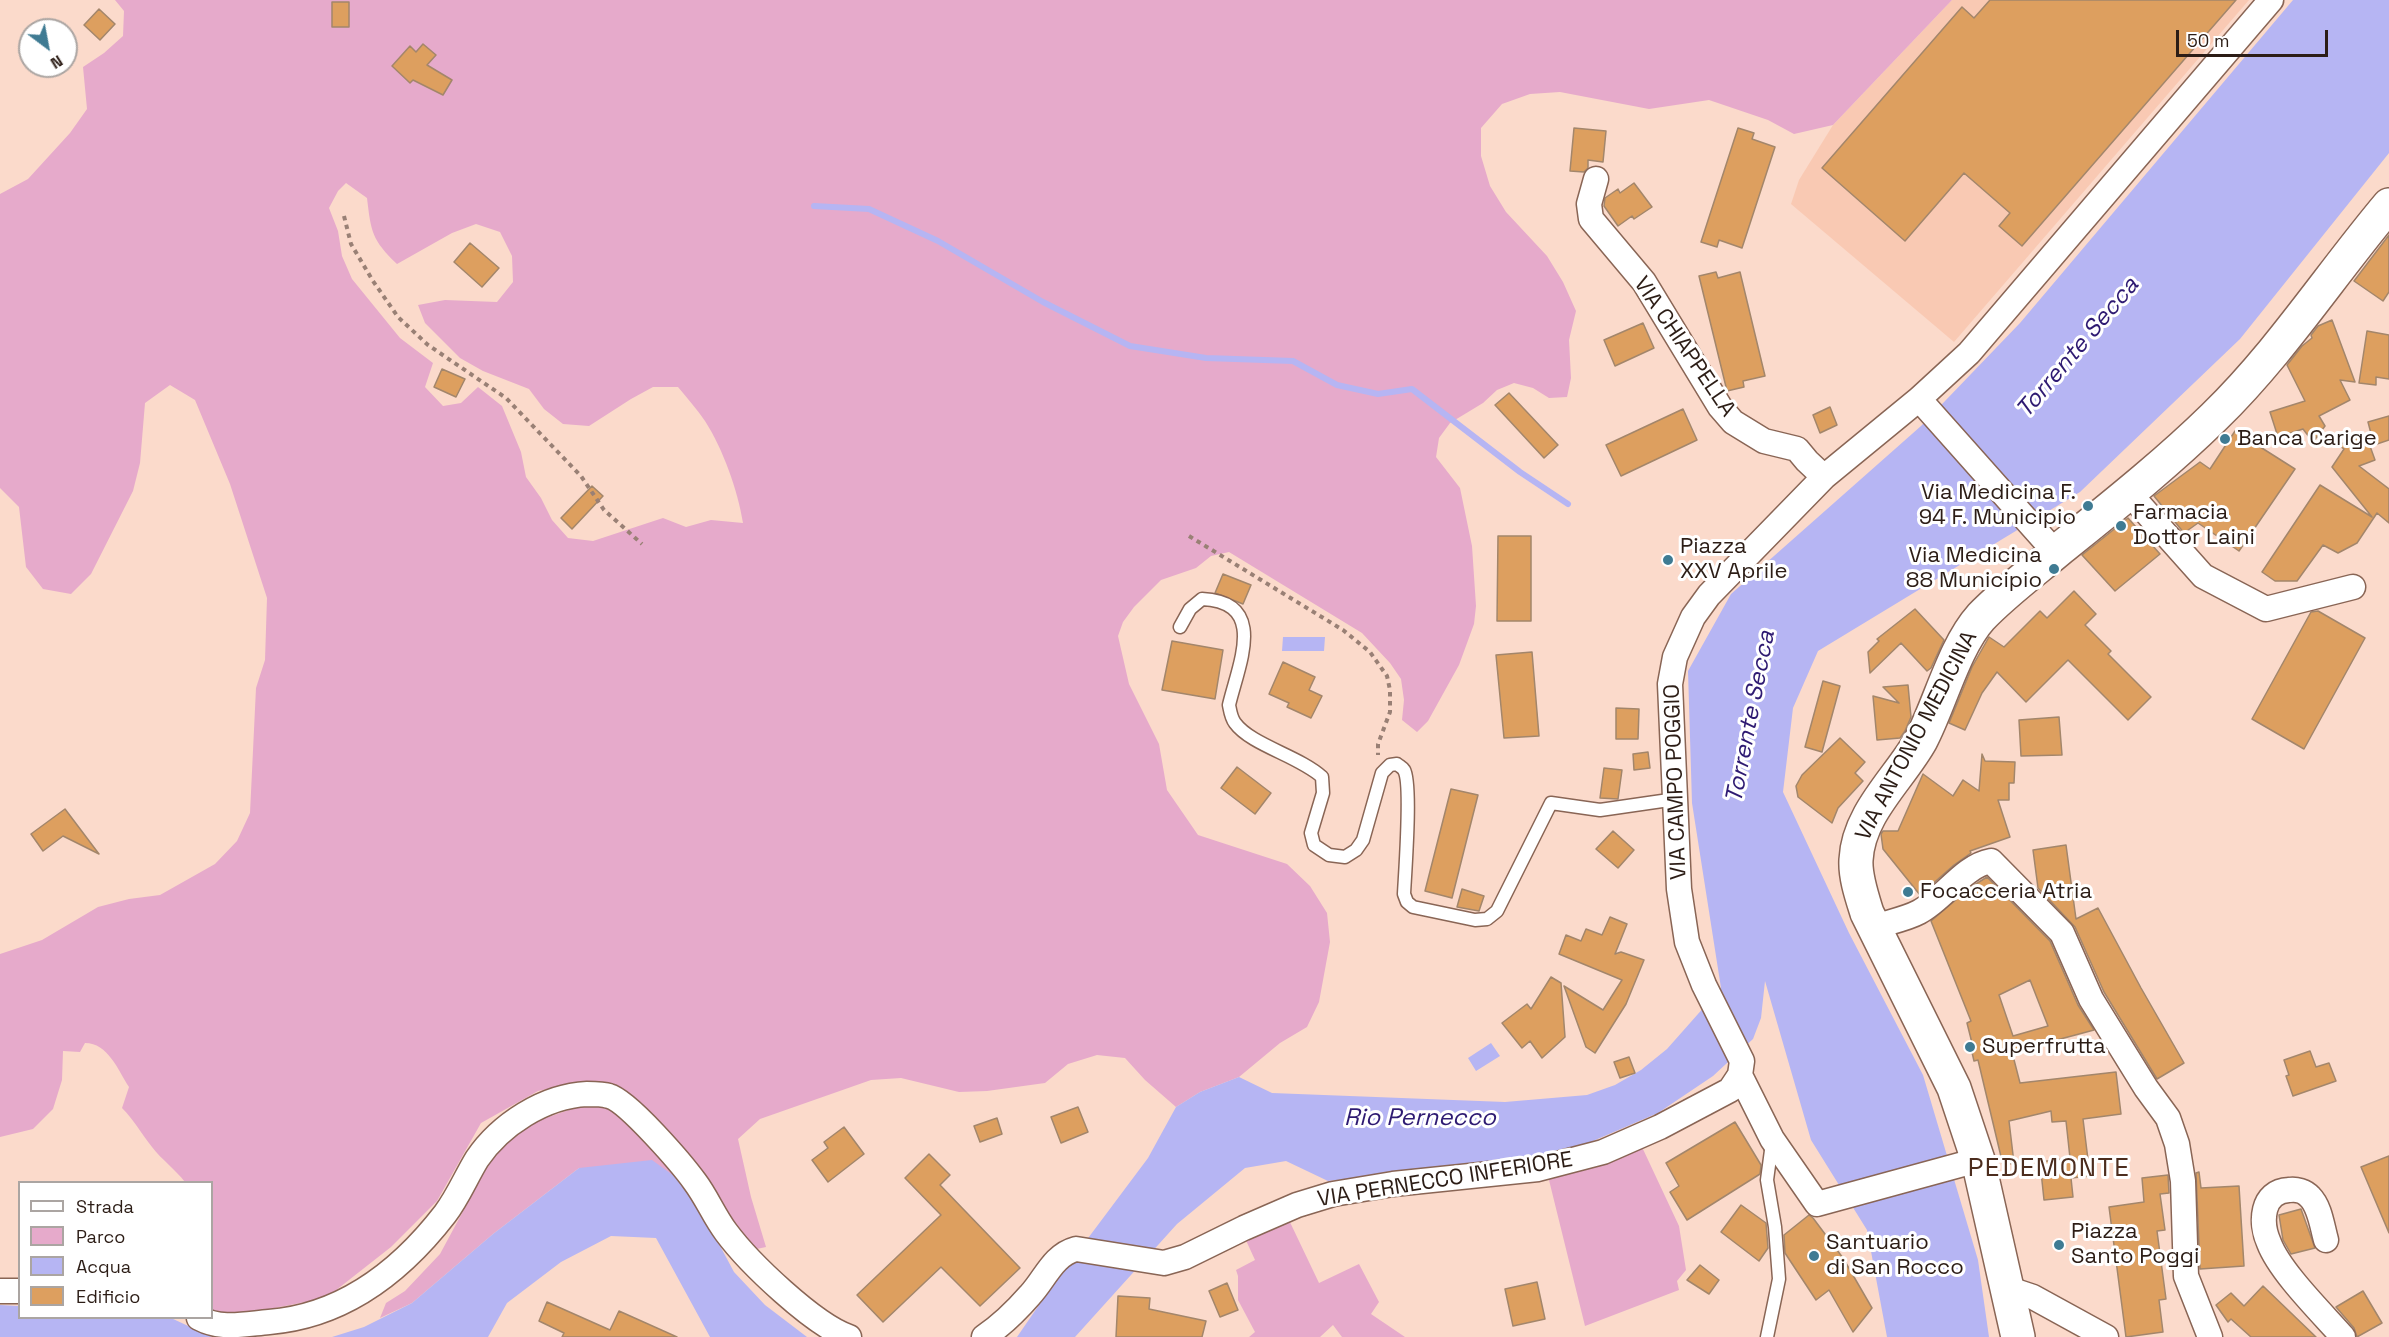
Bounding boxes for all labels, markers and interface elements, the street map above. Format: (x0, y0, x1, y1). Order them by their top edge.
north arrow (18, 18, 78, 78)
scale bar (2179, 18, 2330, 56)
text: 50 m (2187, 29, 2229, 52)
text: N (47, 50, 67, 74)
street label: VIA CHIAPPELLA (1627, 272, 1741, 422)
water label: Torrente Secca (2011, 272, 2145, 424)
place label: Banca Carige (2237, 426, 2377, 452)
marker: Banca Carige (2218, 432, 2232, 446)
place label: Via Medicina F. 94 F. Municipio (1919, 480, 2076, 532)
marker: Via Medicina F. 94 F. Municipio (2081, 499, 2095, 513)
place label: Farmacia Dottor Laini (2133, 500, 2255, 552)
marker: Farmacia Dottor Laini (2114, 519, 2128, 533)
place label: Piazza XXV Aprile (1680, 534, 1787, 586)
place label: Via Medicina 88 Municipio (1906, 543, 2042, 594)
marker: Piazza XXV Aprile (1661, 553, 1675, 567)
marker: Via Medicina 88 Municipio (2047, 562, 2061, 576)
street label: VIA ANTONIO MEDICINA (1851, 627, 1983, 845)
water label: Torrente Secca (1720, 628, 1782, 806)
street label: VIA CAMPO POGGIO (1659, 684, 1693, 880)
place label: Focacceria Atria (1920, 879, 2092, 905)
marker: Focacceria Atria (1901, 885, 1915, 899)
place label: Superfrutta (1982, 1034, 2106, 1060)
marker: Superfrutta (1963, 1040, 1977, 1054)
water label: Rio Pernecco (1344, 1104, 1496, 1132)
street label: VIA PERNECCO INFERIORE (1315, 1147, 1575, 1213)
district label: PEDEMONTE (1968, 1153, 2130, 1185)
legend (18, 1181, 213, 1319)
text: Strada (76, 1195, 134, 1218)
place label: Piazza Santo Poggi (2071, 1219, 2199, 1270)
text: Parco (76, 1225, 125, 1248)
place label: Santuario di San Rocco (1826, 1230, 1964, 1282)
marker: Piazza Santo Poggi (2052, 1238, 2066, 1252)
marker: Santuario di San Rocco (1807, 1249, 1821, 1263)
text: Acqua (76, 1255, 131, 1278)
text: Edificio (76, 1285, 140, 1308)

